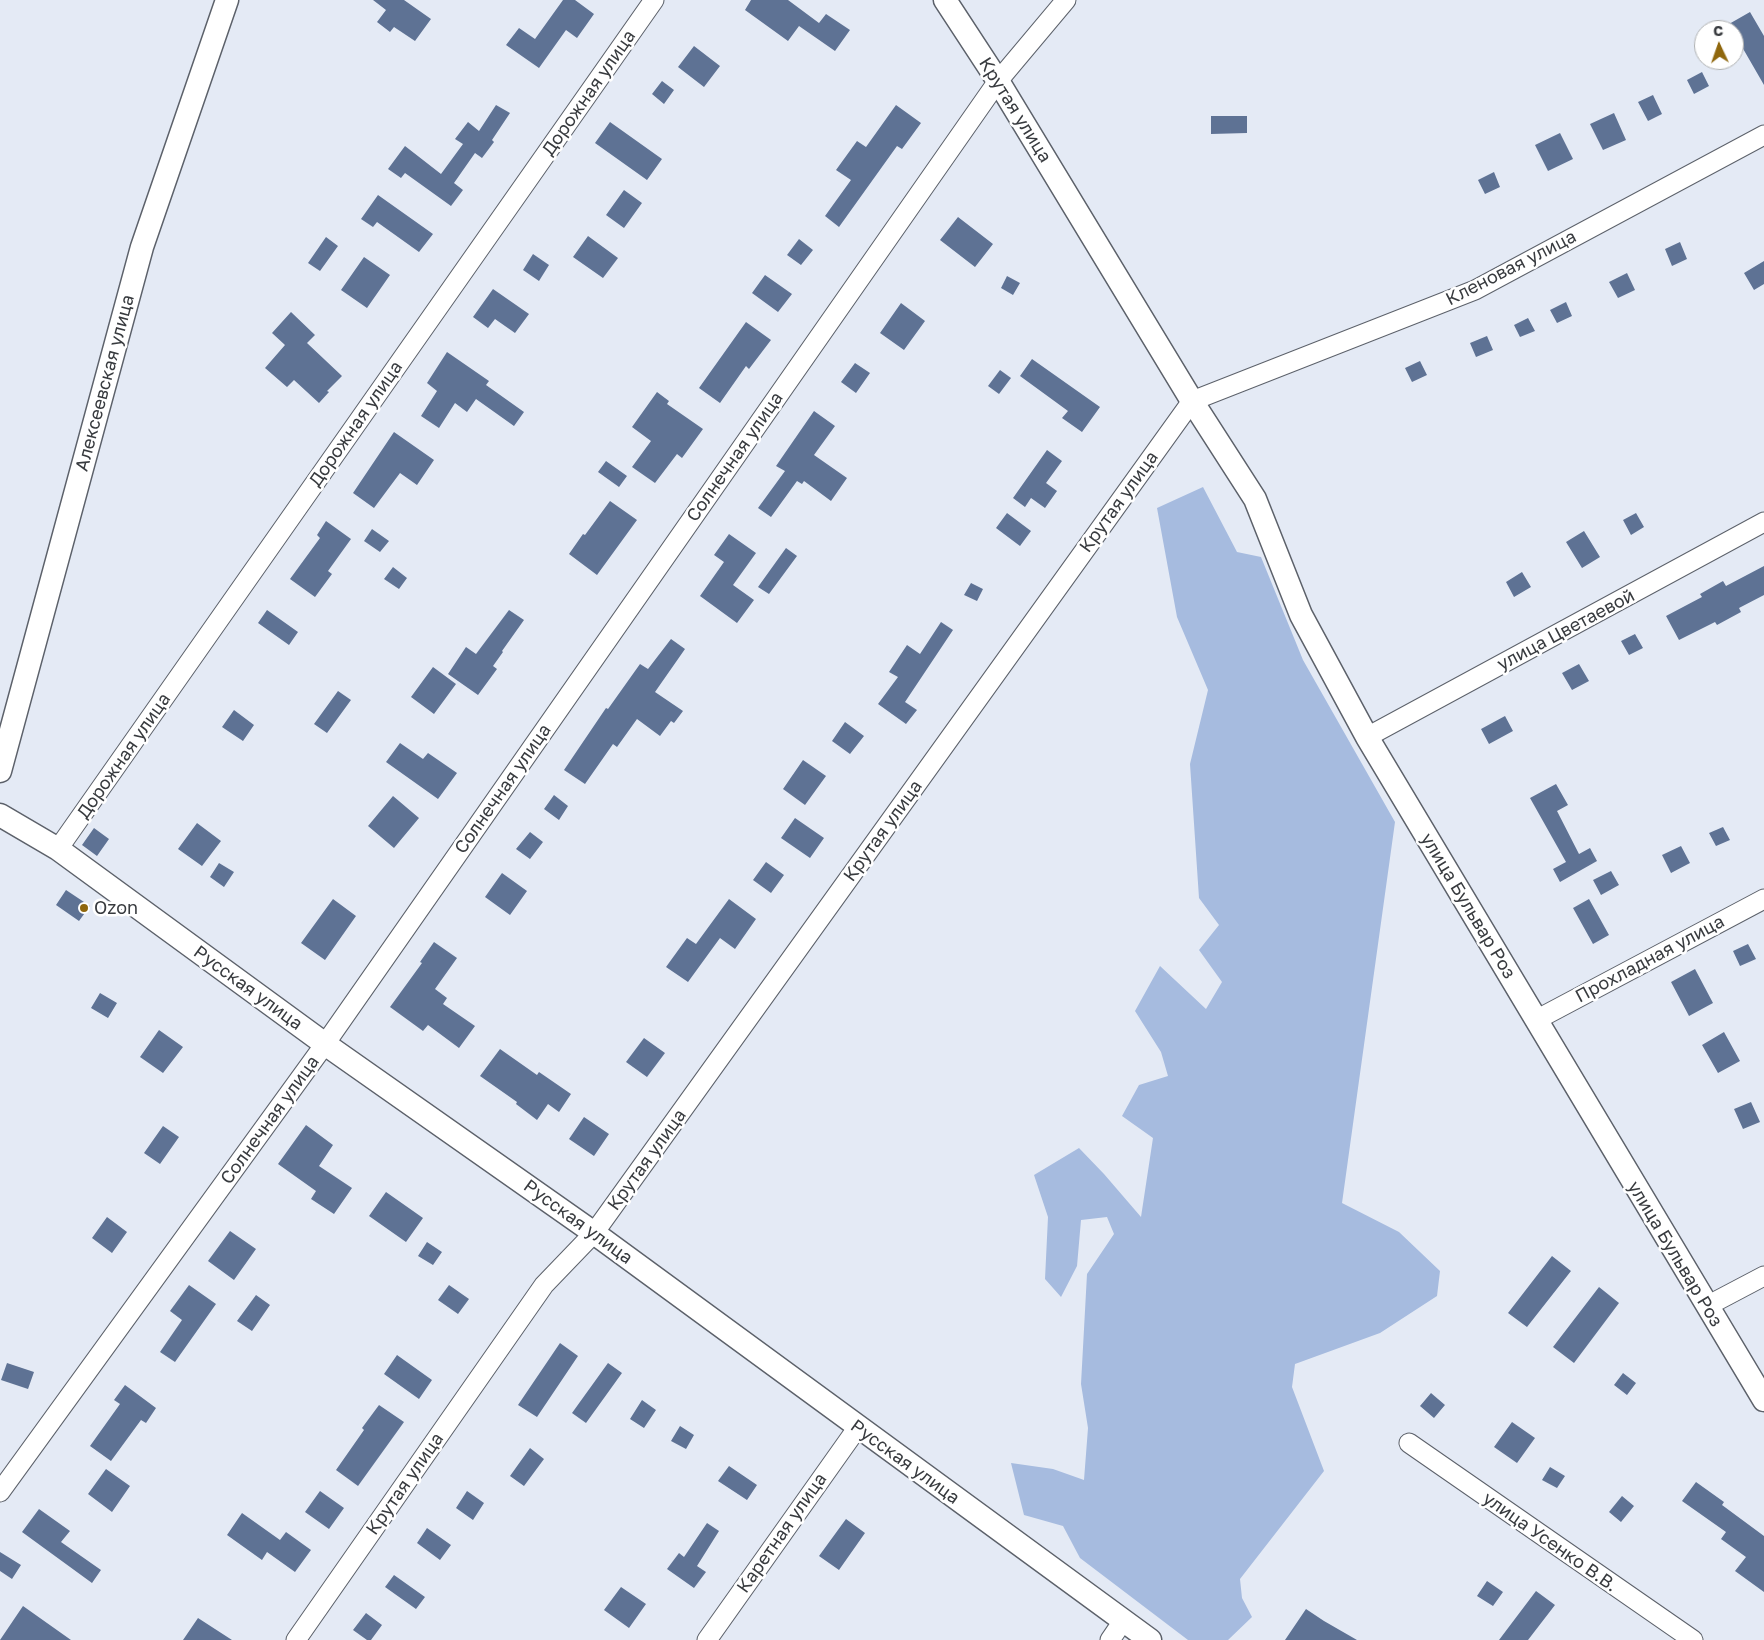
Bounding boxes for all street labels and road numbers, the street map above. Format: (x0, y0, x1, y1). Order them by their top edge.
street label: Дорожная улица (538, 26, 640, 160)
street label: Крутая улица (974, 53, 1056, 167)
street label: Кленовая улица (1442, 226, 1580, 310)
street label: Алексеевская улица (71, 292, 139, 474)
street label: Дорожная улица (305, 357, 407, 491)
street label: Солнечная улица (682, 388, 788, 526)
street label: Крутая улица (1075, 447, 1163, 557)
street label: улица Цветаевой (1494, 585, 1638, 675)
street label: Дорожная улица (73, 689, 175, 823)
street label: Солнечная улица (450, 720, 556, 858)
street label: Крутая улица (839, 776, 927, 886)
street label: улица Бульвар Роз (1416, 829, 1520, 983)
street label: Прохладная улица (1572, 911, 1728, 1007)
street label: Русская улица (189, 941, 307, 1035)
street label: Солнечная улица (216, 1052, 324, 1188)
street label: Крутая улица (603, 1105, 691, 1215)
street label: Русская улица (519, 1175, 637, 1269)
street label: улица Бульвар Роз (1623, 1177, 1727, 1331)
street label: Русская улица (846, 1415, 964, 1509)
street label: Крутая улица (362, 1429, 448, 1539)
street label: Каретная улица (733, 1469, 831, 1597)
street label: улица Усенко В.В. (1479, 1487, 1621, 1597)

